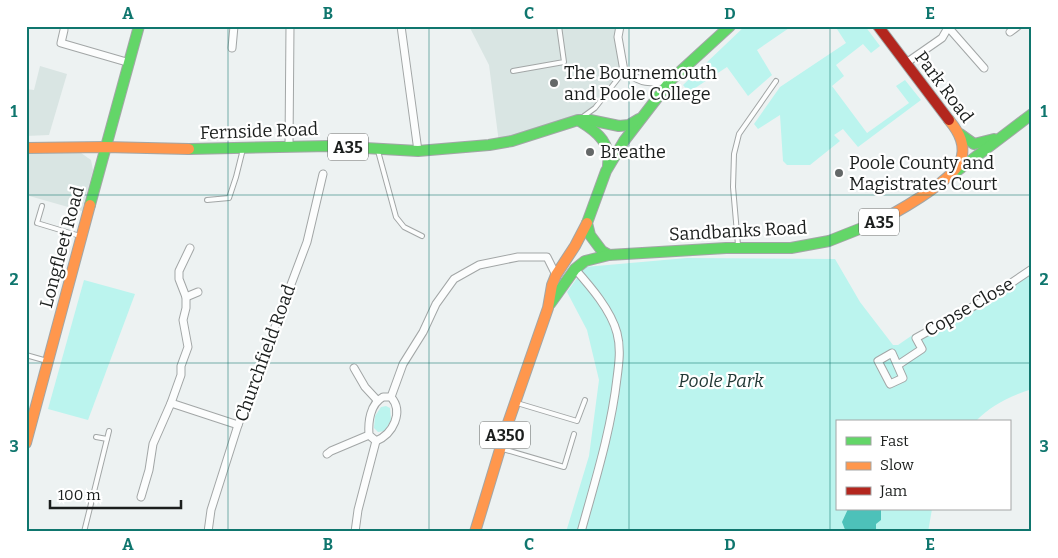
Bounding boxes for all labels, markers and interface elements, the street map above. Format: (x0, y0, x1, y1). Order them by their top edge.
text: A (122, 4, 134, 23)
text: B (323, 4, 333, 23)
text: C (524, 4, 534, 23)
text: D (724, 4, 736, 23)
text: E (925, 4, 935, 23)
street label: Park Road (910, 47, 978, 127)
place label: The Bournemouth and Poole College (564, 62, 717, 105)
marker: The Bournemouth and Poole College (548, 77, 560, 89)
text: 1 (11, 102, 18, 121)
text: 1 (1041, 102, 1048, 121)
street label: Fernside Road (199, 118, 319, 144)
road number: A35 (328, 134, 368, 160)
place label: Breathe (600, 141, 666, 163)
marker: Breathe (584, 146, 596, 158)
place label: Poole County and Magistrates Court (849, 152, 998, 195)
marker: Poole County and Magistrates Court (833, 167, 845, 179)
street label: Longfleet Road (35, 183, 89, 310)
road number: A35 (859, 208, 899, 236)
street label: Sandbanks Road (668, 216, 808, 246)
text: 2 (9, 270, 19, 289)
text: 2 (1039, 270, 1049, 289)
street label: Copse Close (920, 273, 1018, 341)
street label: Churchfield Road (230, 281, 300, 425)
park label: Poole Park (678, 370, 764, 392)
legend (836, 420, 1010, 510)
road number: A350 (480, 422, 530, 448)
text: Fast (880, 432, 909, 450)
text: 3 (9, 437, 19, 456)
text: 3 (1039, 437, 1049, 456)
text: Slow (880, 456, 915, 474)
scale bar (50, 478, 181, 510)
text: Jam (879, 482, 908, 500)
text: 100 m (58, 486, 101, 504)
text: A (122, 535, 134, 554)
text: B (323, 535, 333, 554)
text: C (524, 535, 534, 554)
text: D (724, 535, 736, 554)
text: E (925, 535, 935, 554)

